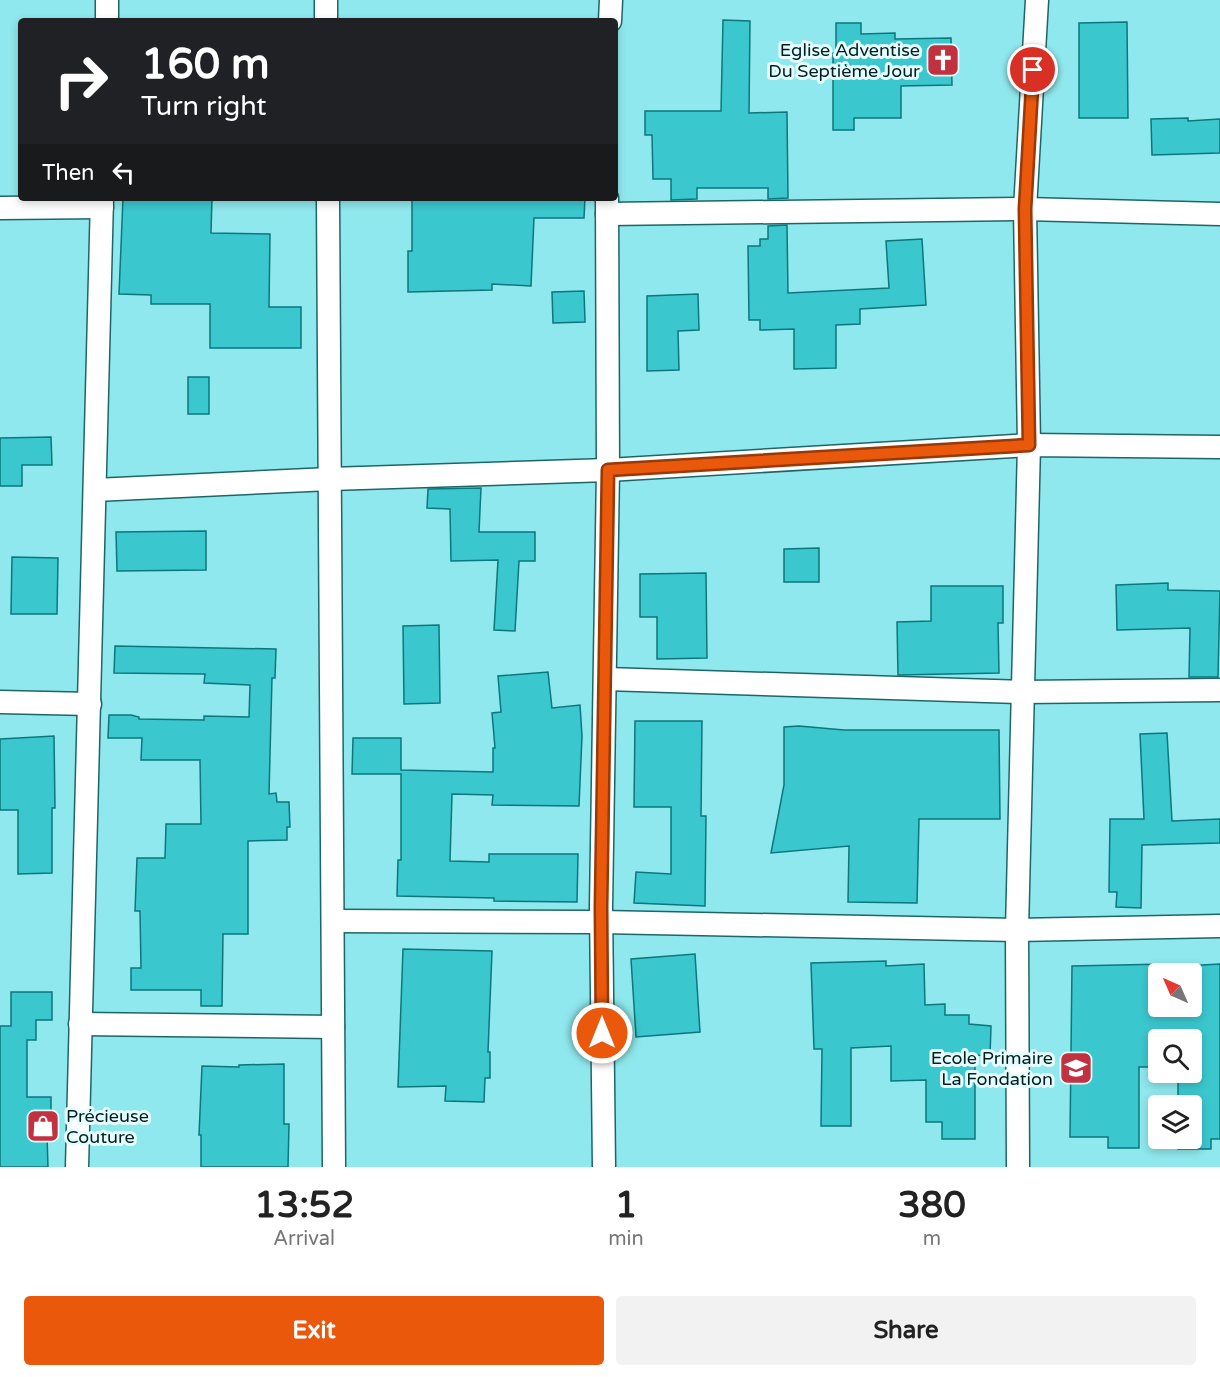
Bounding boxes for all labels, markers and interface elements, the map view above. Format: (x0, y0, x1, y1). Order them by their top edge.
text: 160 m (141, 39, 270, 90)
place label: Eglise Adventise Du Septième Jour (768, 39, 920, 82)
icon: right (42, 42, 120, 120)
church icon: Eglise Adventise Du Septième Jour (925, 42, 961, 78)
pin (1007, 44, 1058, 95)
icon: arrive (1016, 53, 1049, 86)
text: Turn right (141, 90, 267, 123)
icon: left (107, 156, 140, 189)
text: Then (42, 160, 95, 186)
north arrow (1148, 963, 1202, 1017)
map controls (1148, 963, 1202, 1149)
position arrow (570, 1001, 634, 1065)
button: search (1148, 1029, 1202, 1083)
place label: Ecole Primaire La Fondation (931, 1047, 1053, 1090)
school or university icon: Ecole Primaire La Fondation (1058, 1050, 1094, 1086)
button: layers (1148, 1095, 1202, 1149)
place label: Précieuse Couture (66, 1105, 149, 1148)
shop icon: Précieuse Couture (25, 1108, 61, 1144)
text: 13:52 (254, 1184, 354, 1227)
text: 1 (615, 1184, 637, 1227)
text: 380 (898, 1184, 966, 1227)
text: Arrival (273, 1227, 335, 1251)
text: min (608, 1227, 644, 1251)
text: m (923, 1227, 941, 1251)
button: Exit (24, 1296, 604, 1365)
button: Share (616, 1296, 1196, 1365)

